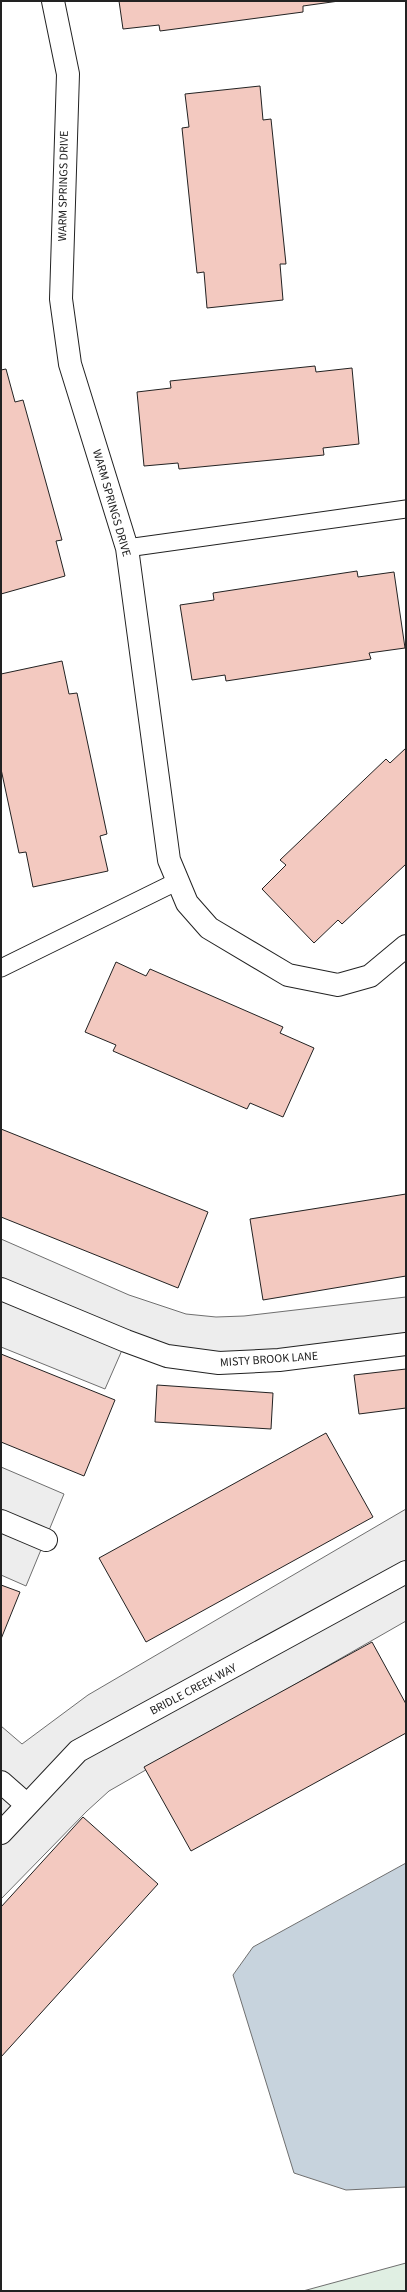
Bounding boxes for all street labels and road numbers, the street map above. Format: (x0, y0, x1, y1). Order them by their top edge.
street label: WARM SPRINGS DRIVE (54, 130, 73, 242)
street label: WARM SPRINGS DRIVE (88, 447, 135, 559)
street label: MISTY BROOK LANE (220, 1348, 319, 1371)
street label: BRIDLE CREEK WAY (147, 1659, 240, 1720)

